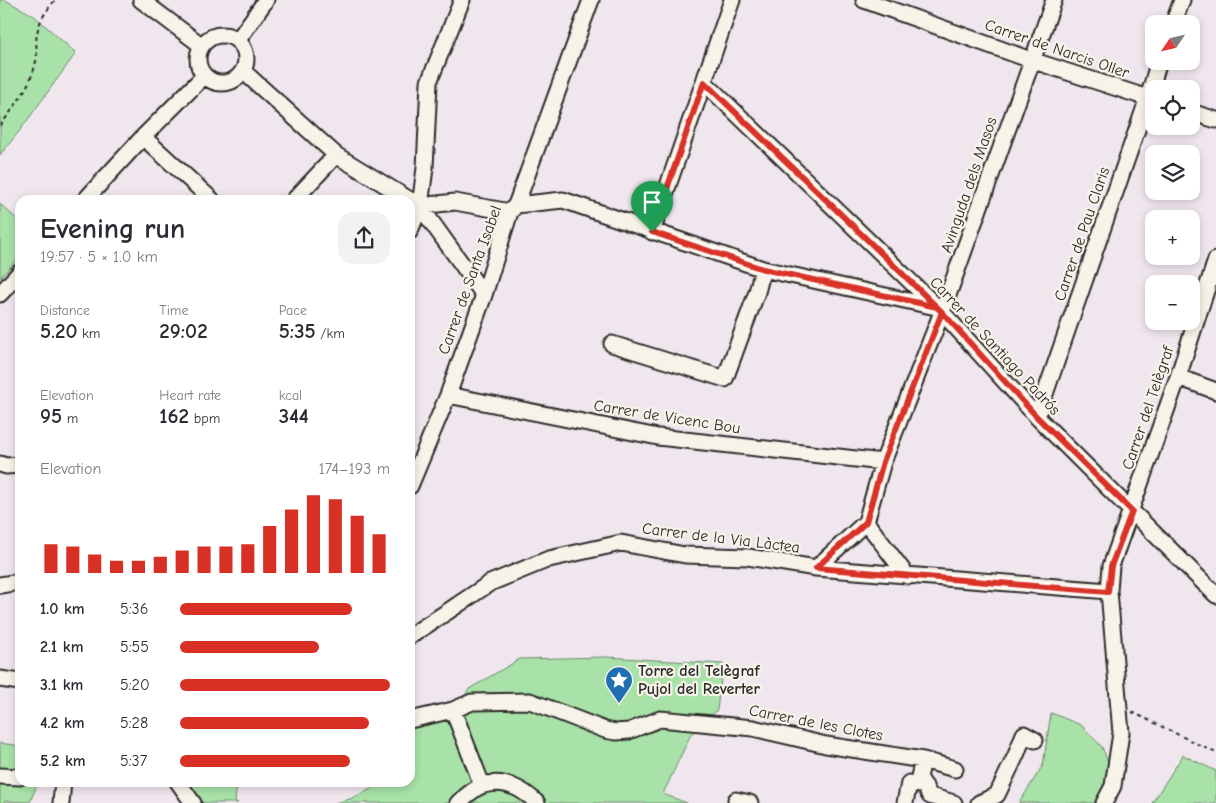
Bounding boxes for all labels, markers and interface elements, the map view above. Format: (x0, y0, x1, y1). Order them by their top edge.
north arrow (1145, 15, 1200, 70)
map controls (1145, 15, 1200, 330)
street label: Carrer de Narcis Oller (982, 16, 1132, 82)
button: locate (1145, 80, 1200, 135)
street label: Avinguda dels Masos (937, 114, 1001, 255)
button: layers (1145, 145, 1200, 200)
street label: Carrer de Pau Claris (1051, 164, 1113, 303)
pin (631, 181, 673, 232)
icon: arrive (638, 188, 666, 216)
street label: Carrer de Santa Isabel (435, 203, 505, 357)
button: + (1145, 210, 1200, 265)
button: share (338, 212, 390, 264)
text: Evening run (40, 213, 185, 245)
text: 19:57 · 5 × 1.0 km (40, 248, 158, 266)
street label: Carrer de Santiago Padrós (926, 273, 1064, 419)
button: − (1145, 275, 1200, 330)
text: Distance (40, 302, 90, 319)
text: Time (159, 302, 188, 319)
text: Pace (279, 302, 307, 319)
text: 5.20 (40, 319, 77, 343)
text: 29:02 (159, 319, 208, 343)
text: 5:35 (279, 319, 316, 343)
text: km (77, 325, 100, 342)
text: /km (316, 325, 345, 342)
street label: Carrer del Telègraf (1118, 342, 1178, 472)
text: Elevation (40, 387, 94, 404)
text: Heart rate (159, 387, 221, 404)
text: kcal (279, 387, 302, 404)
street label: Carrer de Vicenc Bou (592, 397, 742, 437)
text: 95 (40, 404, 62, 428)
text: 162 (159, 404, 189, 428)
text: 344 (279, 404, 309, 428)
text: m (62, 410, 78, 427)
text: bpm (189, 410, 220, 427)
text: Elevation (40, 460, 101, 478)
text: 174–193 m (319, 460, 390, 478)
street label: Carrer de la Via Làctea (641, 519, 801, 557)
text: 1.0 km (40, 600, 85, 618)
text: 5:36 (120, 600, 148, 618)
text: 2.1 km (40, 638, 83, 656)
text: 5:55 (120, 638, 149, 656)
place label: Torre del Telègraf Pujol del Reverter (638, 662, 760, 698)
place icon: Torre del Telègraf Pujol del Reverter (604, 665, 634, 704)
text: 3.1 km (40, 676, 83, 694)
text: 5:20 (120, 676, 150, 694)
street label: Carrer de les Clotes (748, 701, 885, 745)
text: 4.2 km (40, 714, 85, 732)
text: 5:28 (120, 714, 148, 732)
text: 5.2 km (40, 752, 86, 770)
text: 5:37 (120, 752, 147, 770)

